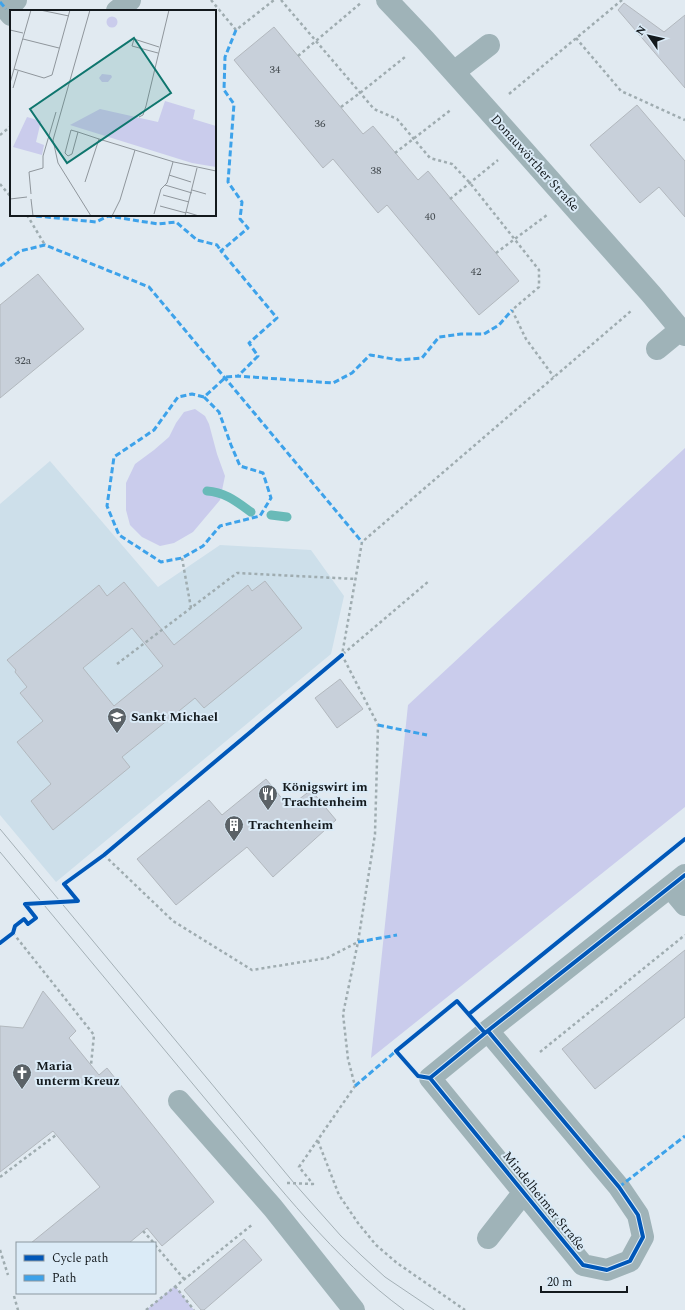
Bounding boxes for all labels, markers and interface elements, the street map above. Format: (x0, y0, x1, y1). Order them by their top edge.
inset map (10, 10, 216, 216)
north arrow (629, 16, 669, 56)
text: N (632, 22, 651, 39)
house number: 34 (270, 61, 281, 78)
street label: Donauwörther Straße (486, 110, 584, 216)
house number: 36 (315, 115, 326, 132)
house number: 38 (371, 162, 382, 179)
house number: 40 (425, 208, 436, 225)
house number: 42 (471, 263, 482, 280)
house number: 32a (15, 352, 32, 369)
school or university icon: Sankt Michael (106, 706, 128, 734)
place label: Sankt Michael (131, 707, 218, 727)
place label: Königswirt im Trachtenheim (282, 777, 368, 812)
restaurant icon: Königswirt im Trachtenheim (257, 783, 279, 811)
building icon: Trachtenheim (223, 814, 245, 842)
place label: Trachtenheim (248, 815, 334, 835)
place label: Maria unterm Kreuz (36, 1056, 120, 1091)
church icon: Maria unterm Kreuz (11, 1062, 33, 1090)
street label: Mindelheimer Straße (498, 1147, 590, 1255)
legend (16, 1242, 156, 1294)
text: Cycle path (52, 1249, 109, 1268)
scale bar (541, 1268, 627, 1294)
text: Path (52, 1269, 77, 1288)
text: 20 m (547, 1273, 572, 1292)

